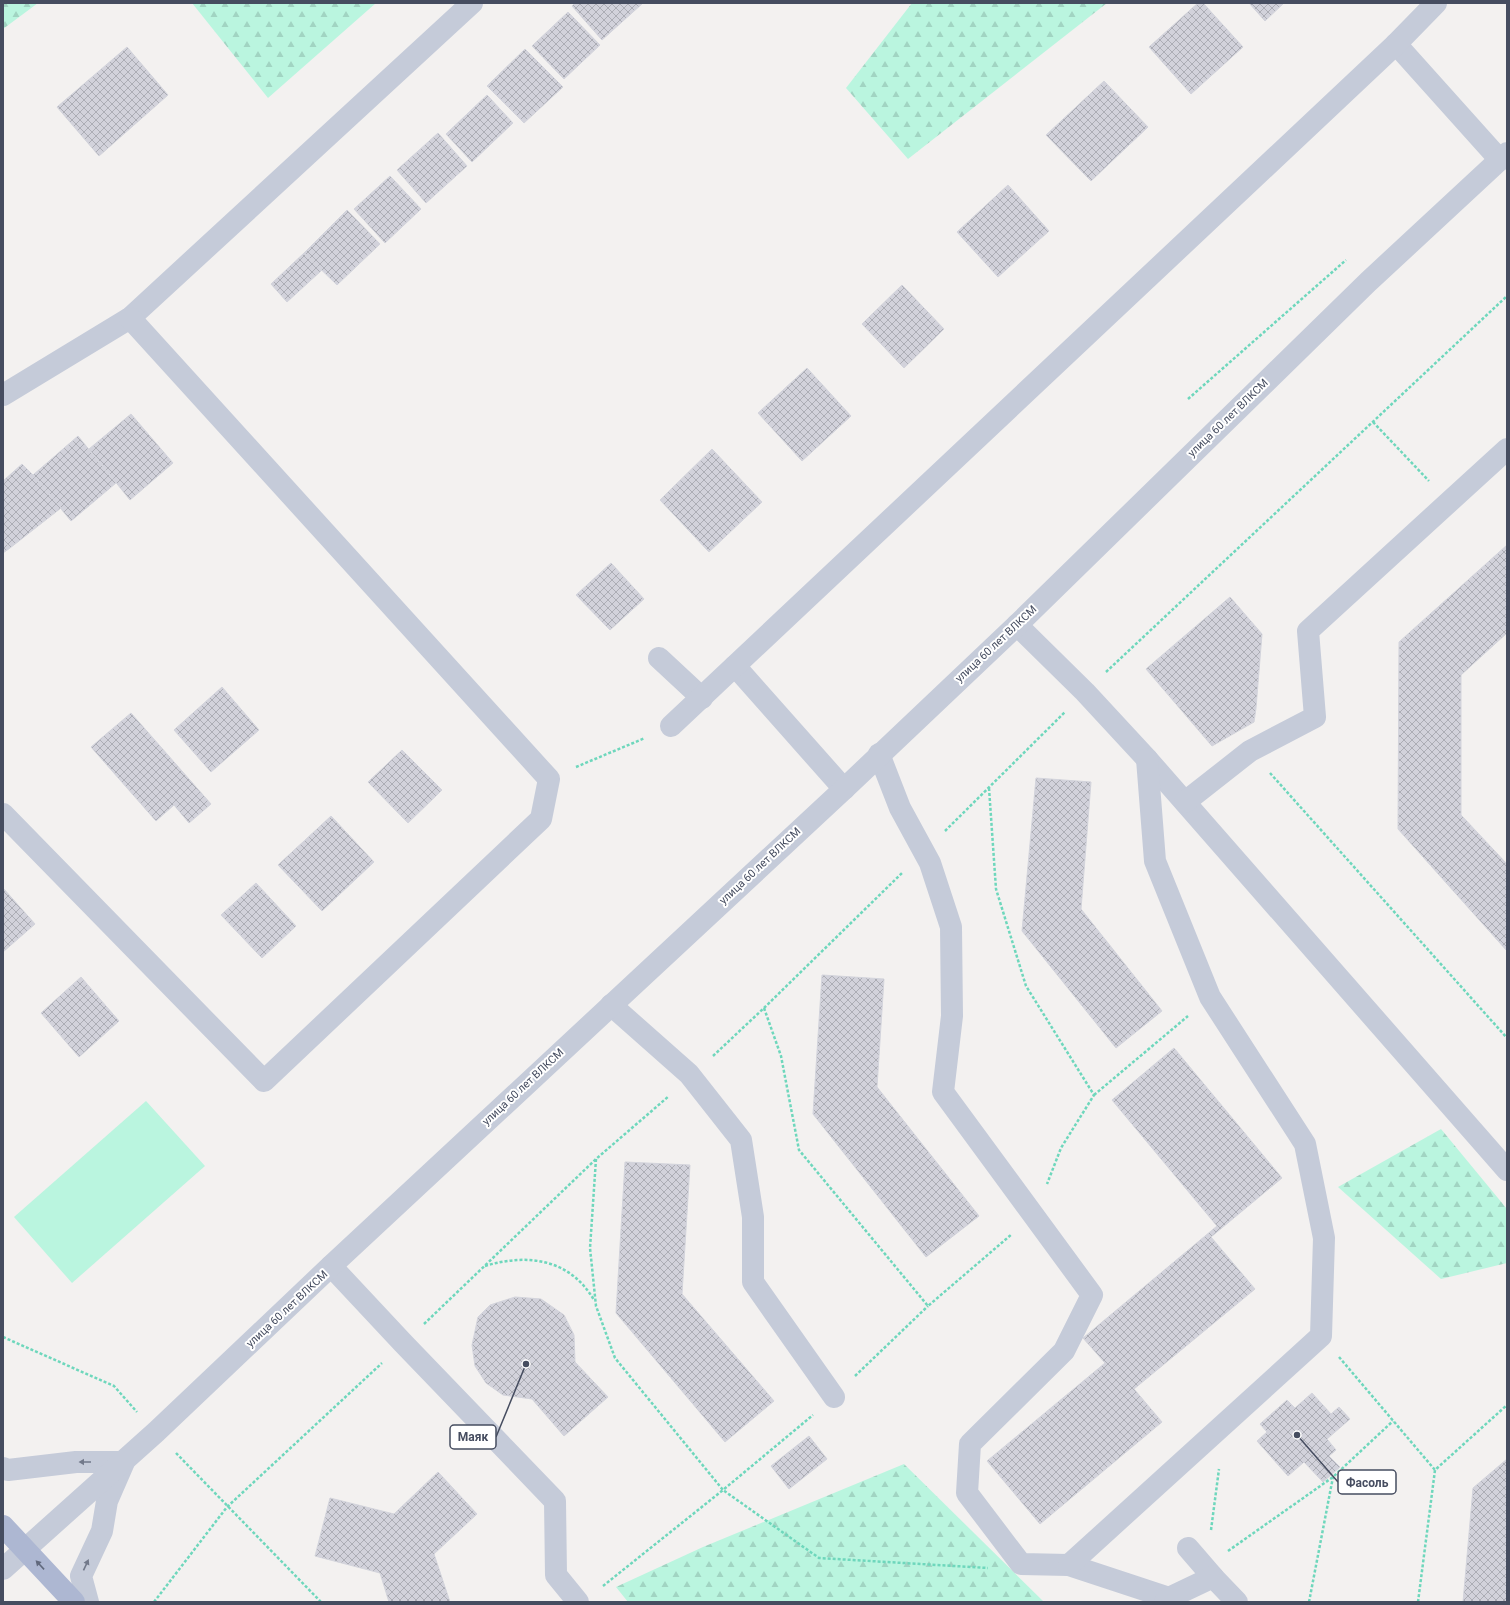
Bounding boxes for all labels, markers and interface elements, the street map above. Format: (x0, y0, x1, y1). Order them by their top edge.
street label: улица 60 лет ВЛКСМ (1185, 376, 1271, 460)
street label: улица 60 лет ВЛКСМ (953, 603, 1039, 685)
street label: улица 60 лет ВЛКСМ (717, 825, 803, 907)
street label: улица 60 лет ВЛКСМ (480, 1046, 566, 1128)
street label: улица 60 лет ВЛКСМ (244, 1268, 330, 1350)
callout: Маяк (450, 1425, 496, 1449)
text: Маяк (458, 1430, 488, 1444)
one-way arrow (78, 1459, 91, 1465)
callout: Фасоль (1338, 1470, 1396, 1494)
text: Фасоль (1346, 1476, 1389, 1490)
one-way arrow (83, 1559, 89, 1571)
one-way arrow (35, 1560, 45, 1570)

